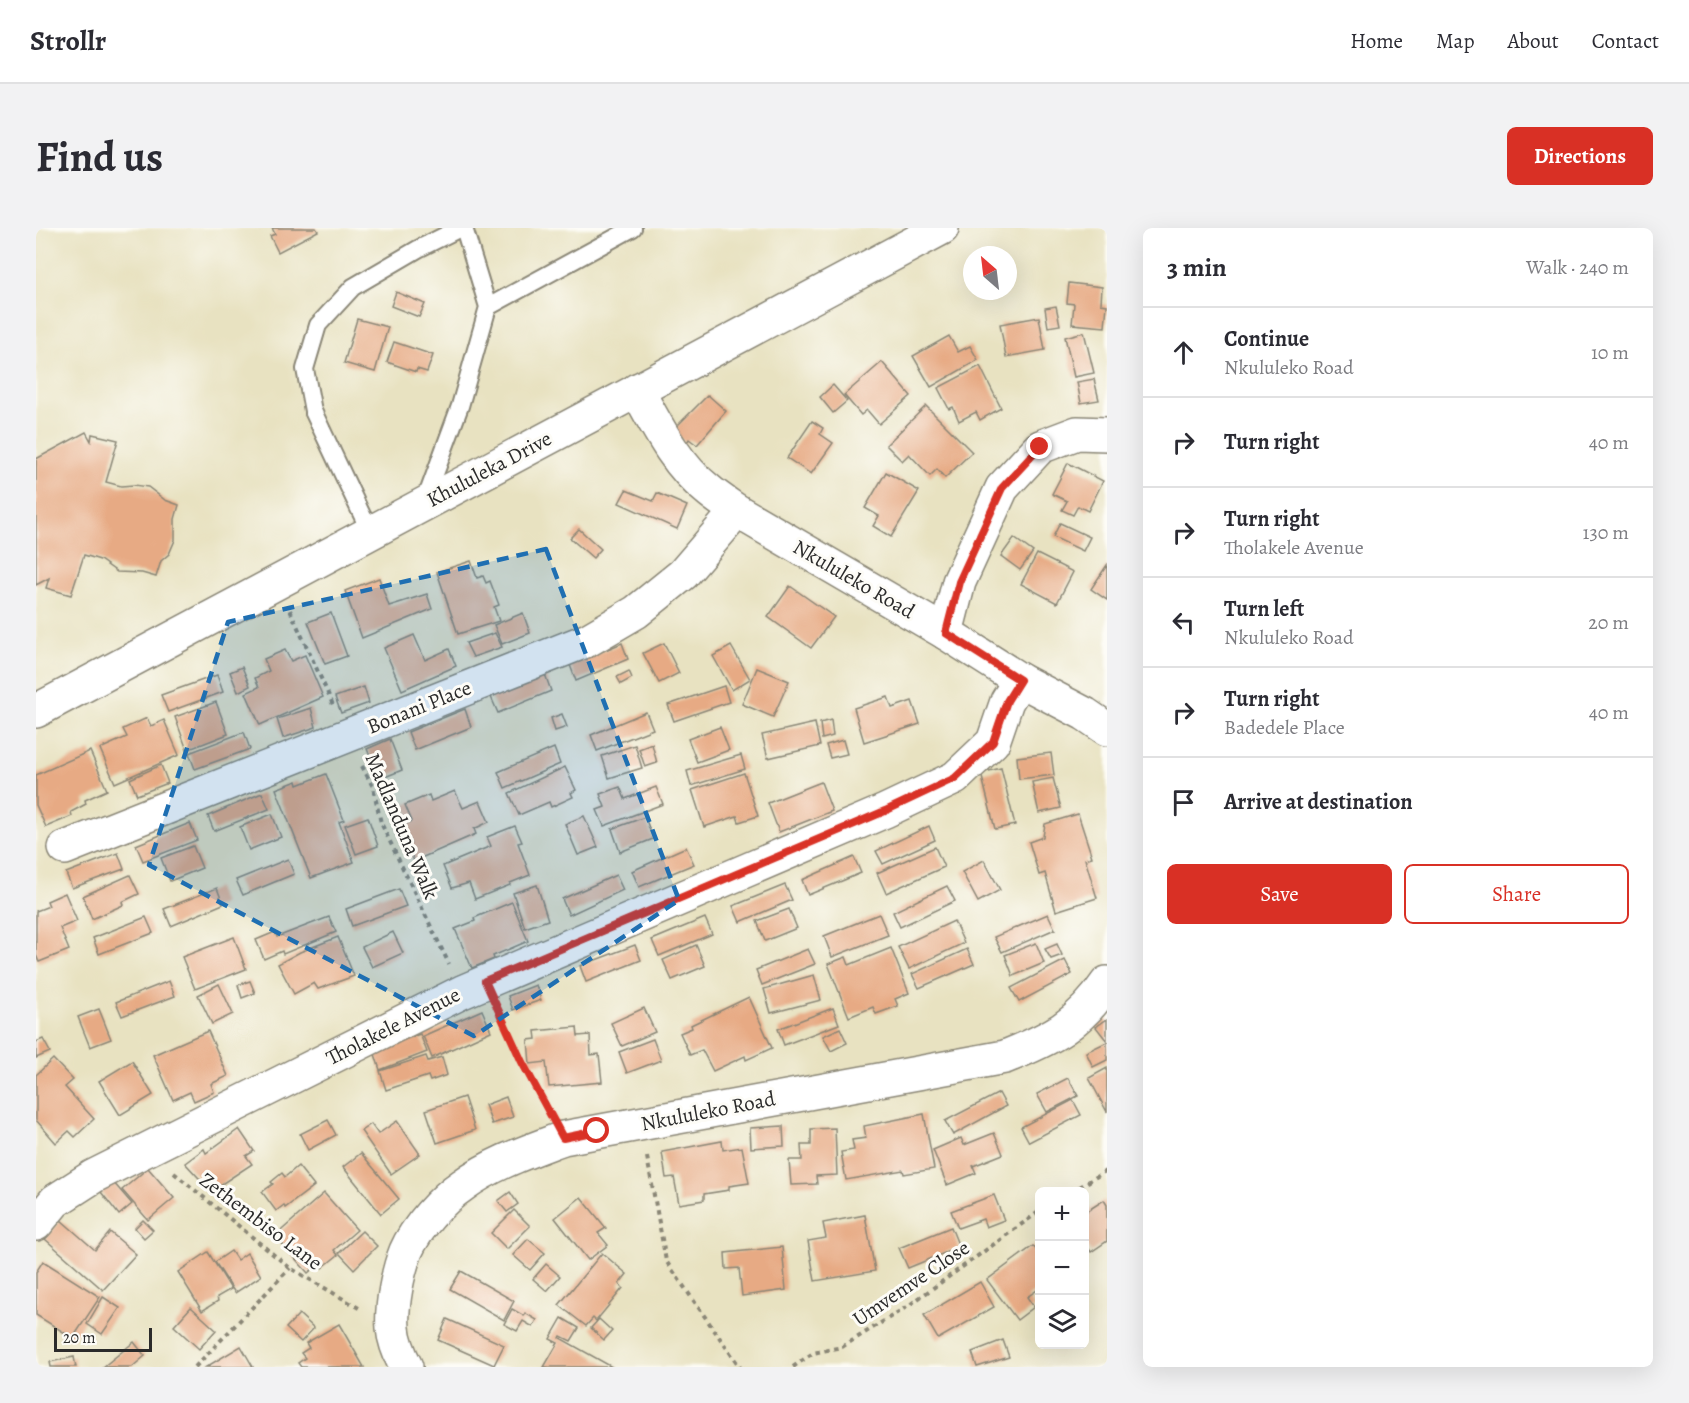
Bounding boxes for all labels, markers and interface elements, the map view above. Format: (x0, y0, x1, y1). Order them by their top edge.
text: Strollr (30, 22, 106, 60)
text: Home (1350, 27, 1403, 55)
text: Map (1436, 27, 1474, 55)
text: About (1507, 27, 1559, 55)
text: Contact (1592, 27, 1659, 55)
button: Directions (1507, 127, 1653, 185)
text: Find us (36, 128, 163, 185)
north arrow (963, 246, 1017, 300)
text: 3 min (1167, 250, 1227, 285)
text: Walk · 240 m (1526, 254, 1629, 281)
text: Continue (1224, 324, 1309, 354)
icon: ahead (1167, 336, 1200, 369)
text: 10 m (1591, 339, 1629, 366)
text: Nkululeko Road (1224, 354, 1354, 381)
street label: Khululeka Drive (422, 424, 556, 514)
icon: right (1167, 426, 1200, 459)
text: Turn right (1224, 427, 1320, 457)
text: 40 m (1589, 429, 1629, 456)
route end (1026, 433, 1052, 459)
text: Turn right (1224, 504, 1320, 534)
icon: right (1167, 516, 1200, 549)
text: 130 m (1583, 519, 1629, 546)
street label: Nkululeko Road (788, 533, 921, 626)
text: Tholakele Avenue (1224, 534, 1364, 561)
text: Turn left (1224, 594, 1304, 624)
icon: left (1167, 606, 1200, 639)
text: 20 m (1588, 609, 1629, 636)
text: Nkululeko Road (1224, 624, 1354, 651)
street label: Bonani Place (363, 673, 475, 741)
text: Turn right (1224, 684, 1320, 714)
icon: right (1167, 696, 1200, 729)
text: 40 m (1589, 699, 1629, 726)
text: Badedele Place (1224, 714, 1345, 741)
street label: Madlanduna Walk (359, 749, 446, 904)
icon: arrive (1167, 786, 1200, 819)
text: Arrive at destination (1224, 787, 1413, 817)
button: Save (1167, 864, 1392, 924)
button: Share (1404, 864, 1629, 924)
street label: Tholakele Avenue (321, 980, 465, 1072)
street label: Nkululeko Road (638, 1084, 778, 1138)
route start (583, 1117, 609, 1143)
street label: Zethembiso Lane (194, 1166, 328, 1276)
map controls (1035, 1187, 1089, 1349)
button: + (1035, 1187, 1089, 1241)
street label: Umvemve Close (847, 1233, 975, 1333)
button: − (1035, 1241, 1089, 1295)
button: layers (1035, 1295, 1089, 1349)
scale bar (54, 1325, 152, 1352)
text: 20 m (63, 1327, 96, 1349)

